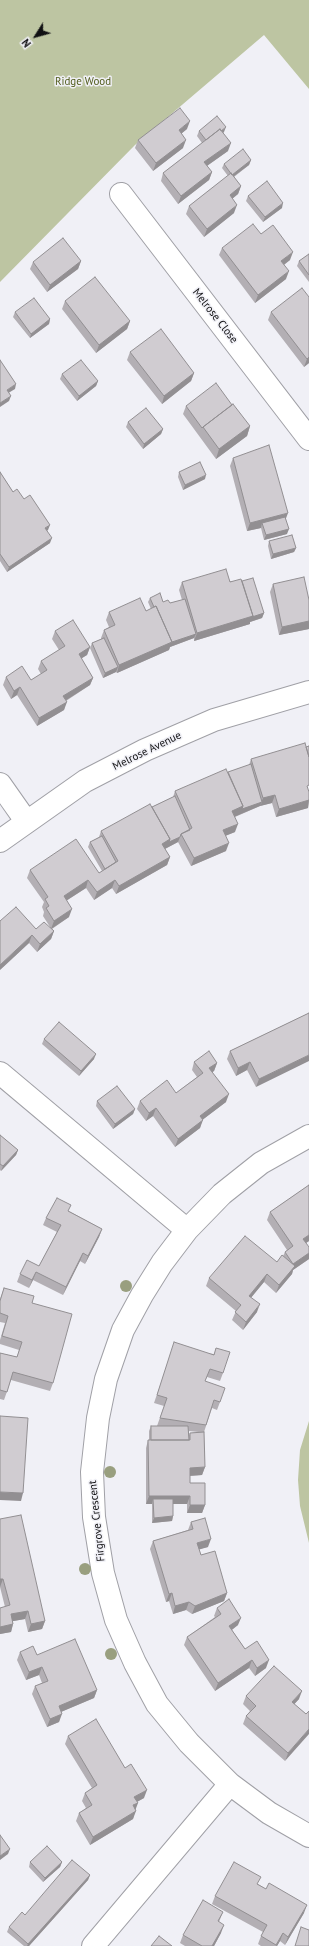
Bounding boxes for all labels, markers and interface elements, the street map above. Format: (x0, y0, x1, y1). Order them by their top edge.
north arrow (16, 16, 56, 56)
text: N (19, 36, 34, 50)
park label: Ridge Wood (55, 75, 111, 89)
street label: Melrose Close (190, 286, 240, 346)
street label: Melrose Avenue (111, 729, 183, 773)
street label: Firgrove Crescent (86, 1480, 108, 1562)

